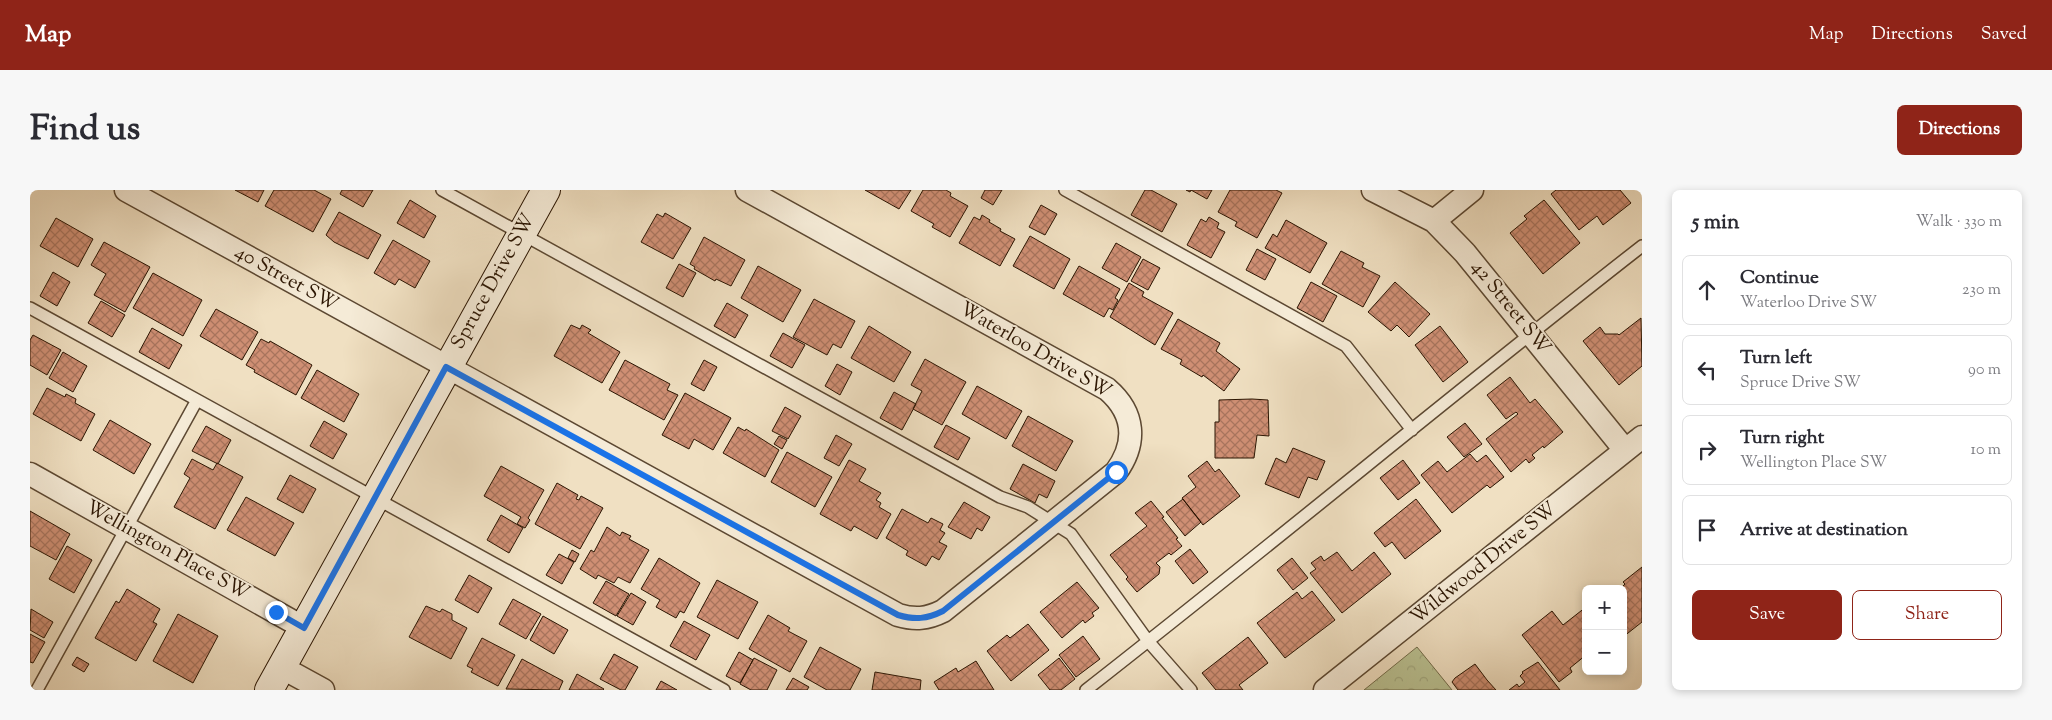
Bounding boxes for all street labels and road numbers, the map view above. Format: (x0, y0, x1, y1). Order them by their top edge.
street label: Spruce Drive SW (445, 209, 543, 355)
street label: 40 Street SW (229, 239, 343, 319)
street label: 42 Street SW (1463, 255, 1557, 361)
street label: Waterloo Drive SW (954, 296, 1116, 406)
street label: Wellington Place SW (80, 494, 254, 608)
street label: Wildwood Drive SW (1404, 496, 1564, 632)

